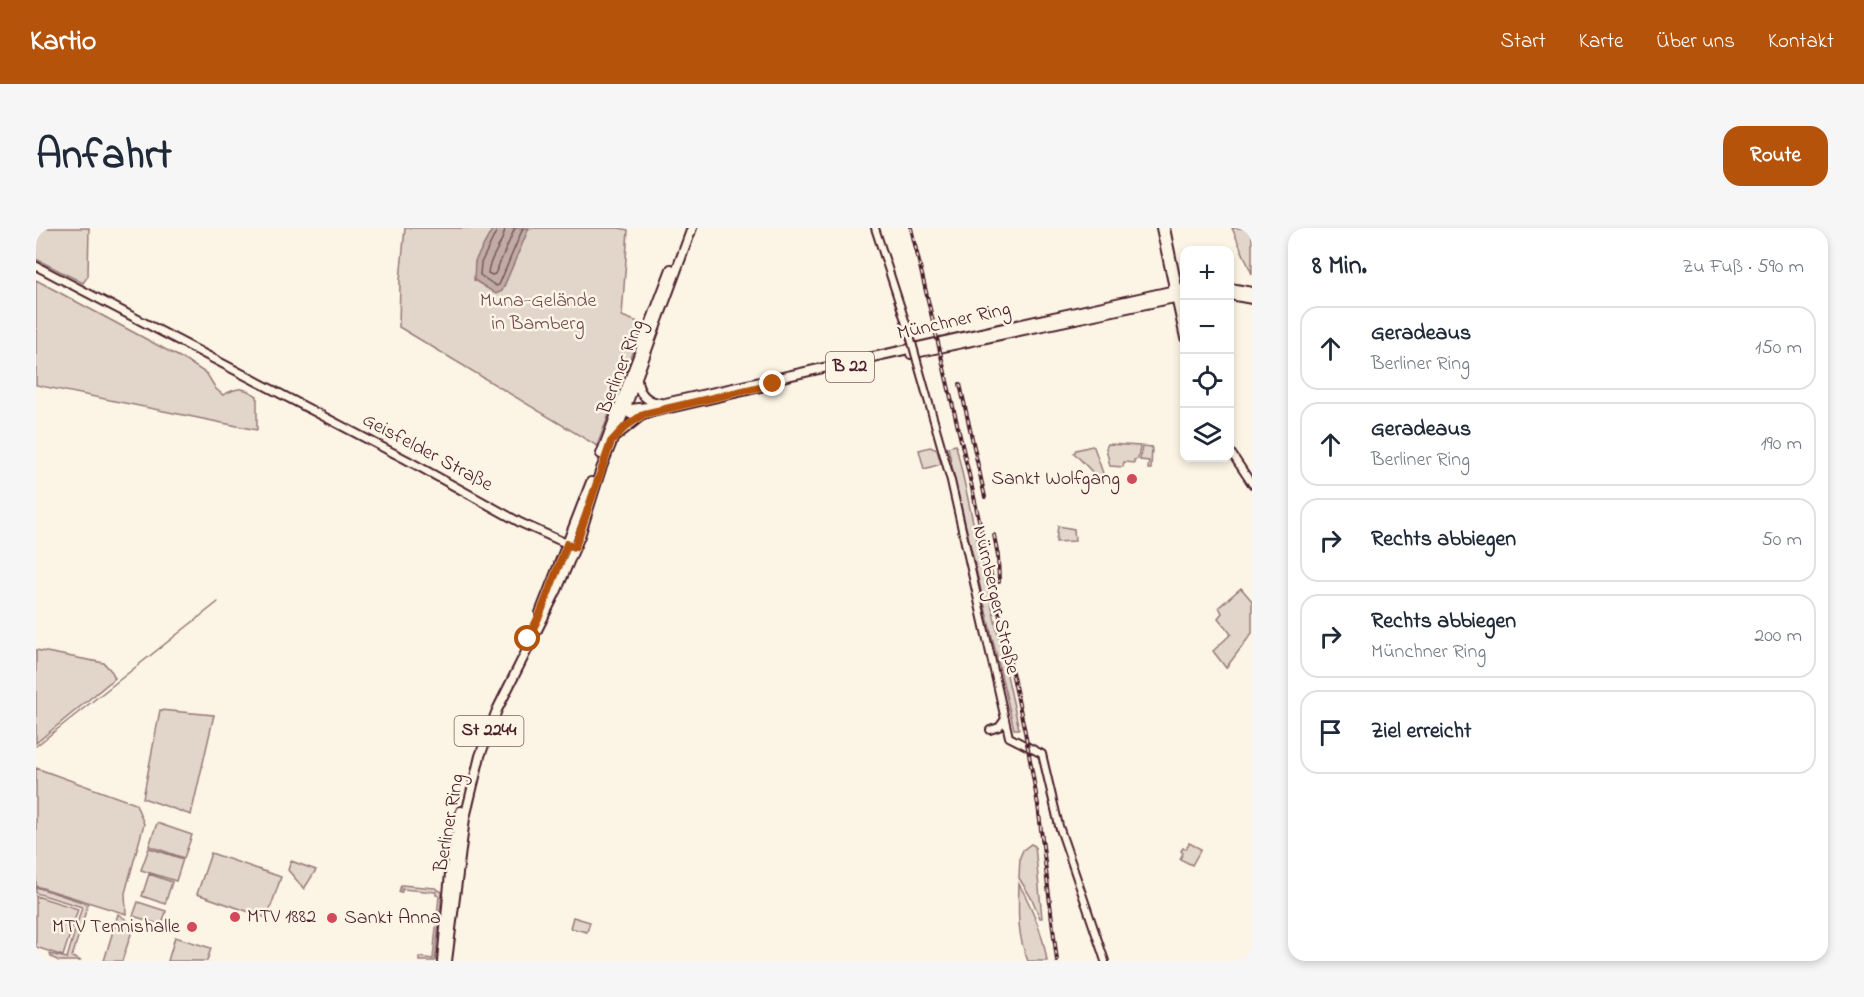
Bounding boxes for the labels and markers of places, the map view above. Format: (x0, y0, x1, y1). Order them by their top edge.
place label: Sankt Wolfgang (991, 465, 1120, 495)
marker: Sankt Wolfgang (1125, 472, 1139, 486)
place label: MTV 1882 (247, 903, 316, 932)
place label: Sankt Anna (344, 904, 441, 933)
marker: MTV 1882 (228, 910, 242, 924)
marker: Sankt Anna (325, 911, 339, 925)
place label: MTV Tennishalle (52, 913, 180, 942)
marker: MTV Tennishalle (185, 920, 199, 934)

